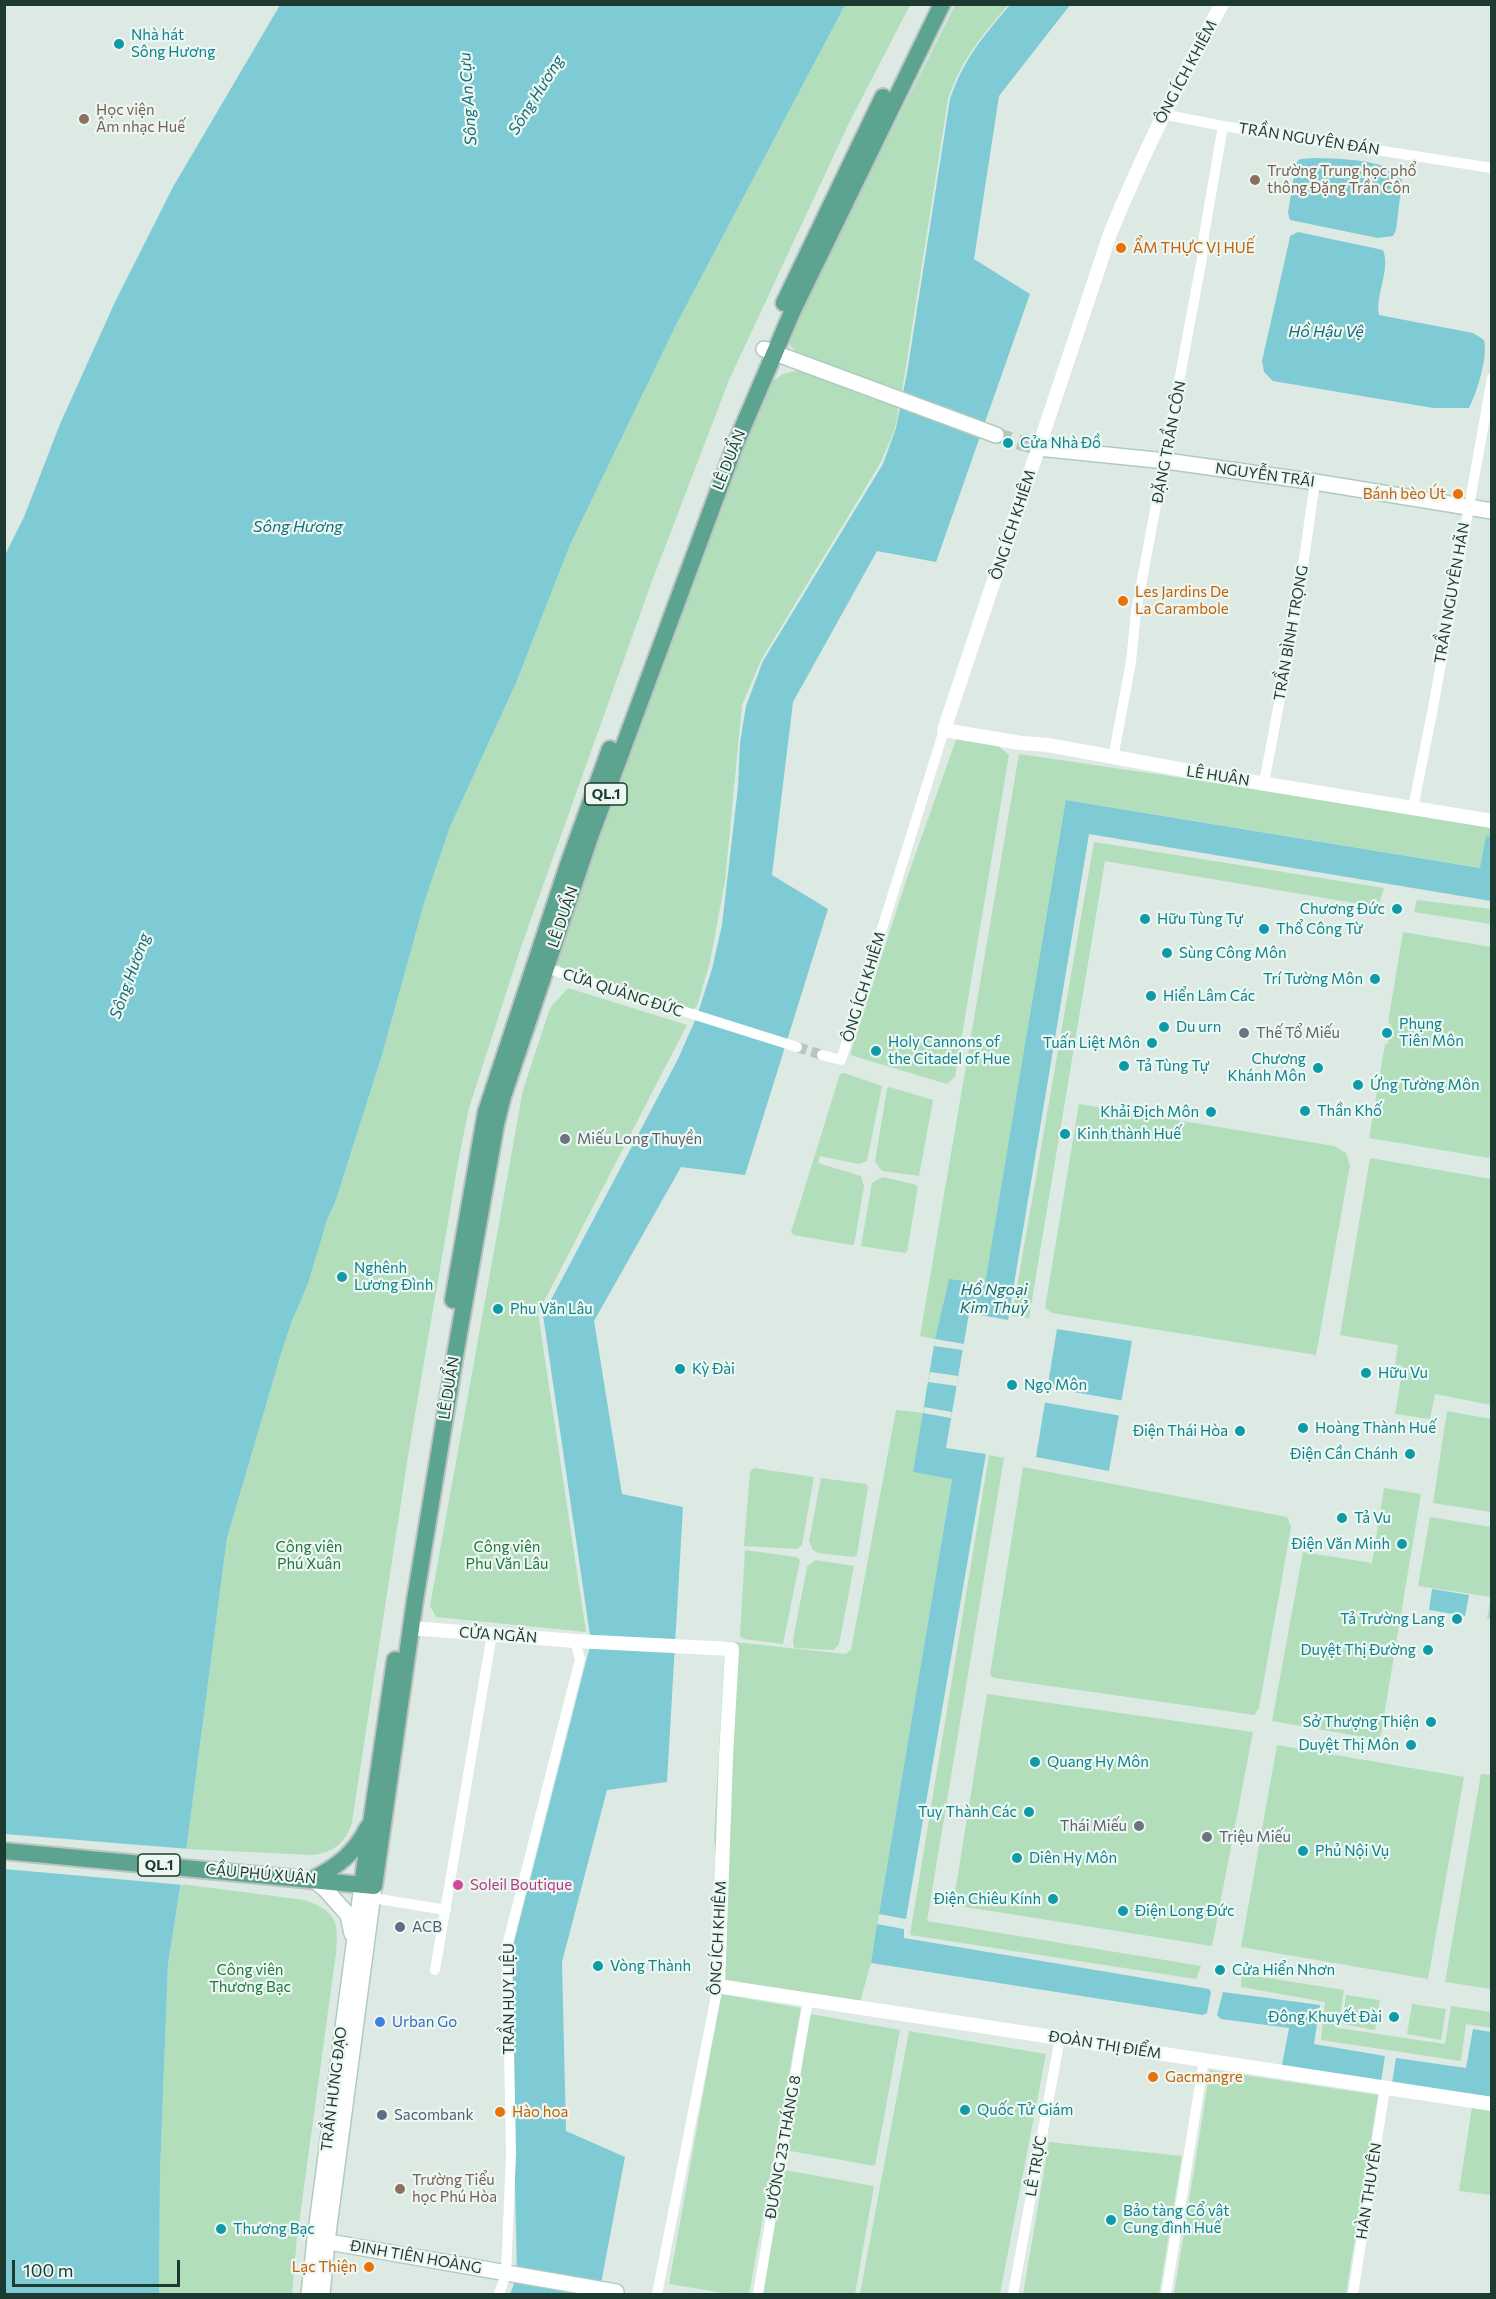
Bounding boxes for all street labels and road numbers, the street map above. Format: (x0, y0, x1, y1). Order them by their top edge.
street label: ÔNG ÍCH KHIÊM (1151, 17, 1221, 127)
street label: TRẦN NGUYÊN ĐÁN (1237, 119, 1381, 159)
street label: ĐẶNG TRẦN CÔN (1148, 379, 1190, 505)
street label: LÊ DUẨN (709, 427, 749, 493)
street label: NGUYỄN TRÃI (1214, 459, 1316, 491)
street label: ÔNG ÍCH KHIÊM (987, 468, 1039, 582)
street label: TRẦN NGUYÊN HÃN (1431, 521, 1473, 665)
street label: TRẦN BÌNH TRỌNG (1270, 564, 1312, 702)
street label: LÊ HUÂN (1185, 762, 1251, 790)
road number: QL.1 (585, 783, 627, 805)
street label: LÊ DUẨN (544, 884, 582, 950)
street label: ÔNG ÍCH KHIÊM (839, 929, 889, 1045)
street label: CỬA QUẢNG ĐỨC (561, 965, 685, 1021)
street label: LÊ DUẨN (435, 1355, 463, 1421)
street label: CỬA NGĂN (458, 1623, 538, 1647)
road number: QL.1 (138, 1854, 180, 1876)
street label: CẦU PHÚ XUÂN (205, 1860, 317, 1888)
street label: ÔNG ÍCH KHIÊM (706, 1880, 730, 1996)
street label: TRẦN HUY LIỆU (500, 1943, 518, 2055)
street label: TRẦN HƯNG ĐẠO (317, 2026, 351, 2152)
street label: ĐOÀN THỊ ĐIỂM (1047, 2027, 1163, 2063)
street label: ĐƯỜNG 23 THÁNG 8 (762, 2074, 804, 2220)
street label: LÊ TRỰC (1022, 2134, 1050, 2198)
street label: HÀN THUYÊN (1352, 2141, 1386, 2241)
street label: ĐINH TIÊN HOÀNG (349, 2237, 483, 2277)

